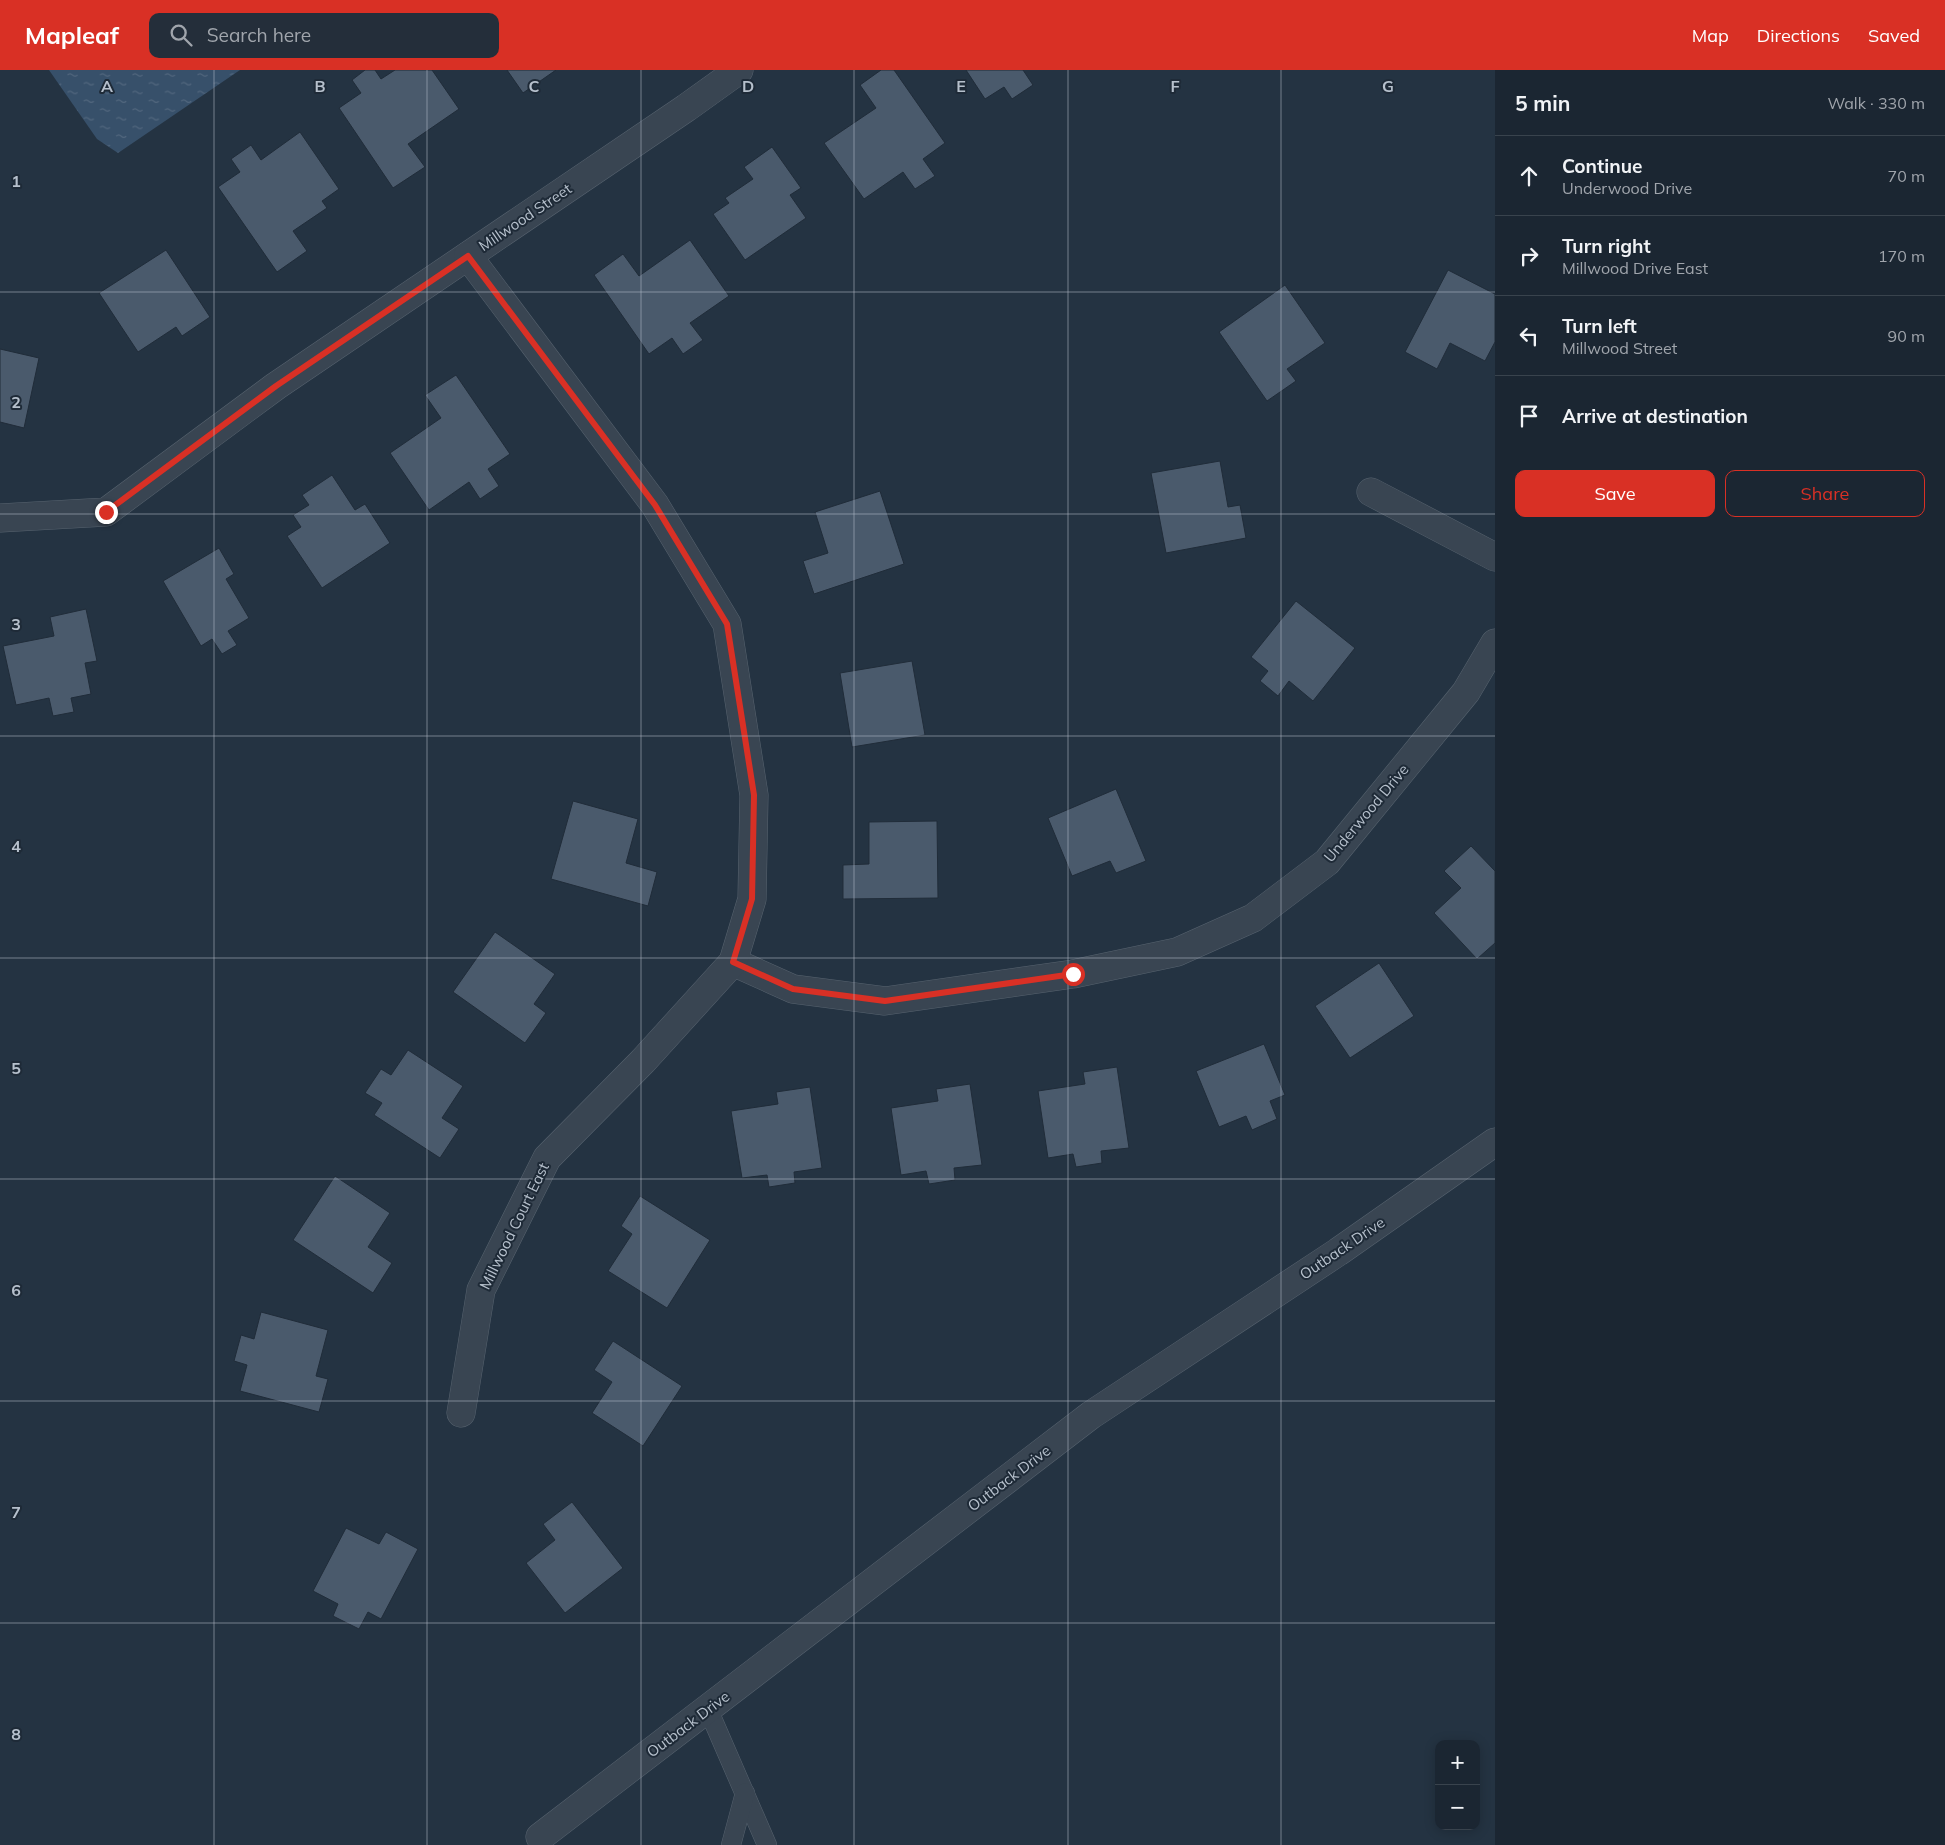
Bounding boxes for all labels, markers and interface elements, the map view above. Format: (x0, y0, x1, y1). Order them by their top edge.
search box (149, 13, 499, 58)
text: Mapleaf (25, 20, 119, 50)
icon: search (167, 21, 195, 49)
text: Search here (207, 23, 311, 47)
text: Map (1692, 24, 1729, 47)
text: Directions (1757, 24, 1840, 47)
text: Saved (1868, 24, 1920, 47)
text: A (101, 76, 113, 96)
text: B (314, 76, 326, 96)
text: C (529, 76, 540, 96)
text: D (742, 76, 754, 96)
text: E (956, 76, 966, 96)
text: F (1170, 76, 1180, 96)
text: G (1382, 76, 1394, 96)
text: 5 min (1515, 90, 1570, 116)
text: Walk · 330 m (1827, 93, 1925, 113)
text: Continue (1562, 154, 1642, 178)
icon: ahead (1515, 162, 1543, 190)
text: 70 m (1888, 166, 1925, 186)
text: 1 (11, 171, 21, 191)
text: Underwood Drive (1562, 178, 1692, 198)
street label: Millwood Street (475, 179, 575, 255)
text: Turn right (1562, 234, 1651, 258)
icon: right (1515, 242, 1543, 270)
text: 170 m (1878, 246, 1925, 266)
text: Millwood Drive East (1562, 258, 1708, 278)
text: Turn left (1562, 314, 1637, 338)
icon: left (1515, 322, 1543, 350)
text: 90 m (1888, 326, 1925, 346)
text: Millwood Street (1562, 338, 1677, 358)
text: 2 (11, 392, 21, 412)
icon: arrive (1515, 402, 1543, 430)
text: Arrive at destination (1562, 404, 1748, 428)
button: Save (1515, 470, 1715, 517)
button: Share (1725, 470, 1925, 517)
route end (95, 501, 118, 524)
text: 3 (11, 614, 21, 634)
street label: Underwood Drive (1320, 760, 1412, 866)
text: 4 (11, 836, 21, 856)
route start (1062, 963, 1085, 986)
text: 5 (11, 1058, 21, 1078)
street label: Millwood Court East (475, 1159, 553, 1293)
street label: Outback Drive (1296, 1213, 1388, 1283)
text: 6 (11, 1280, 21, 1300)
street label: Outback Drive (964, 1441, 1054, 1515)
text: 7 (11, 1502, 21, 1522)
street label: Outback Drive (643, 1687, 733, 1761)
text: 8 (11, 1724, 21, 1744)
map controls (1435, 1740, 1480, 1830)
button: + (1435, 1740, 1480, 1785)
button: − (1435, 1785, 1480, 1830)

